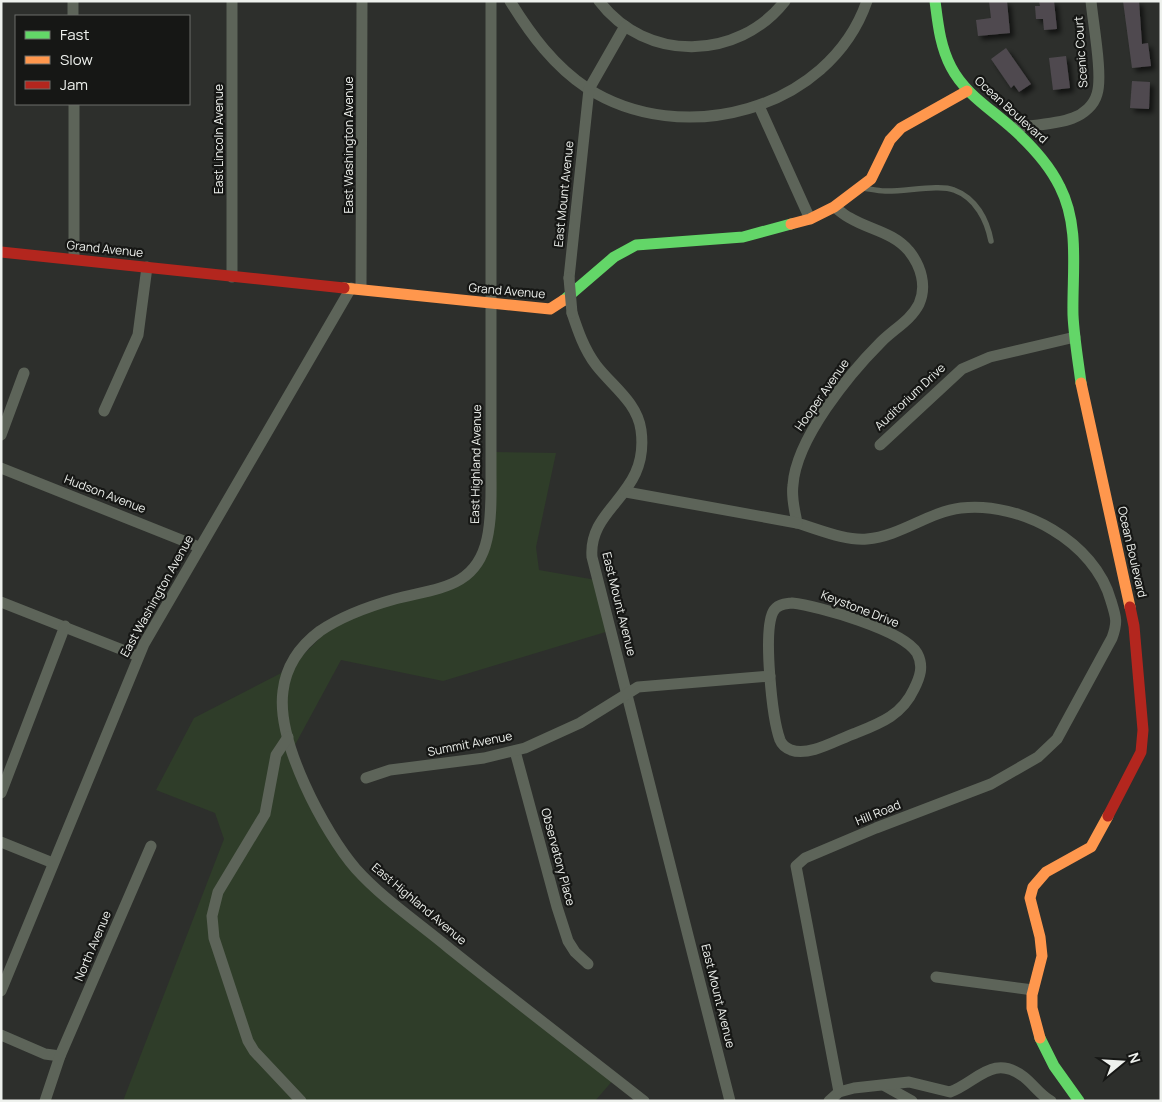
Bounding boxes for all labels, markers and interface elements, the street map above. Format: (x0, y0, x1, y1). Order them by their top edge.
legend (15, 15, 190, 105)
street label: Scenic Court (1070, 16, 1091, 88)
text: Fast (60, 24, 89, 45)
text: Slow (60, 49, 93, 70)
street label: Ocean Boulevard (971, 72, 1052, 147)
text: Jam (60, 74, 88, 95)
street label: East Washington Avenue (340, 76, 357, 214)
street label: East Lincoln Avenue (210, 84, 227, 194)
street label: East Mount Avenue (549, 140, 578, 248)
street label: Grand Avenue (66, 236, 144, 261)
street label: Grand Avenue (468, 279, 546, 302)
street label: Hooper Avenue (790, 355, 853, 434)
street label: Auditorium Drive (871, 359, 949, 434)
street label: East Highland Avenue (466, 404, 485, 524)
street label: Hudson Avenue (62, 470, 149, 517)
street label: Ocean Boulevard (1114, 505, 1151, 599)
street label: East Washington Avenue (116, 532, 197, 660)
street label: East Mount Avenue (598, 550, 641, 658)
street label: Keystone Drive (819, 586, 902, 631)
street label: Summit Avenue (426, 727, 514, 760)
street label: Hill Road (853, 796, 903, 829)
street label: Observatory Place (537, 806, 580, 908)
street label: East Highland Avenue (368, 859, 471, 949)
street label: North Avenue (70, 908, 115, 984)
street label: East Mount Avenue (697, 942, 740, 1050)
north arrow (1097, 1037, 1147, 1087)
text: N (1124, 1050, 1145, 1066)

